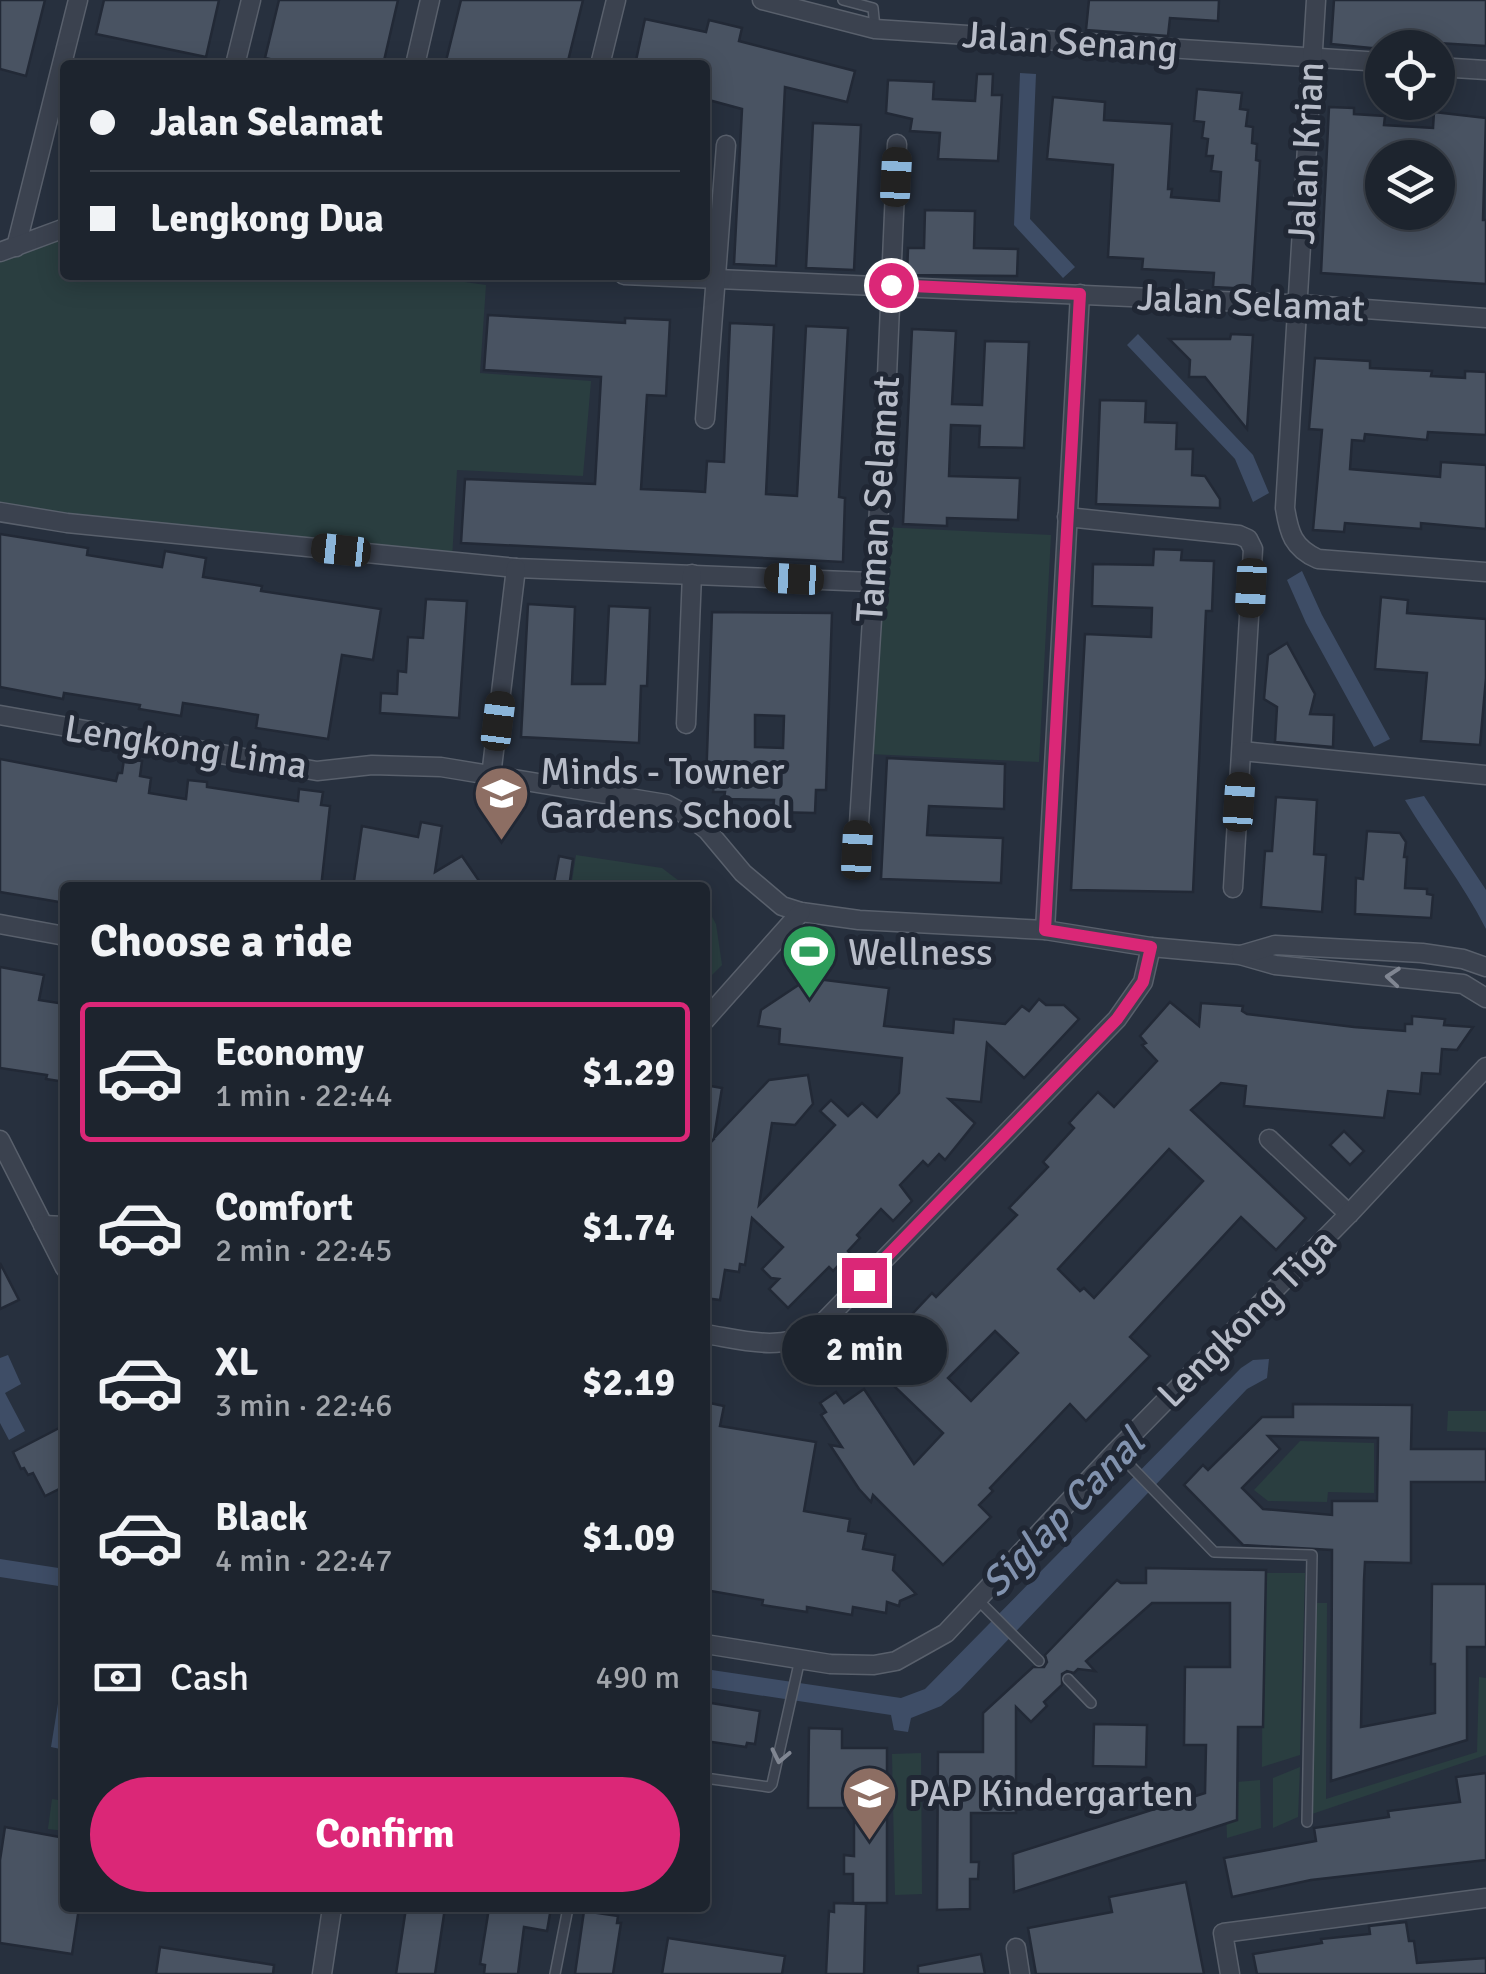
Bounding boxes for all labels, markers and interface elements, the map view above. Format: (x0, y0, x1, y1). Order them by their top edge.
street label: Jalan Senang (961, 11, 1179, 73)
map controls (1365, 30, 1455, 230)
button: locate (1365, 30, 1455, 120)
street label: Jalan Krian (1278, 61, 1334, 245)
text: Jalan Selamat (150, 99, 383, 146)
button: layers (1365, 140, 1455, 230)
car (879, 146, 913, 208)
text: Lengkong Dua (150, 195, 384, 242)
route start (869, 263, 914, 308)
street label: Jalan Selamat (1136, 274, 1366, 332)
street label: Taman Selamat (846, 374, 910, 624)
car (310, 532, 372, 568)
car (1234, 557, 1268, 619)
car (763, 562, 825, 596)
car (479, 689, 517, 753)
street label: Lengkong Lima (61, 705, 311, 789)
place label: Minds - Towner Gardens School (540, 748, 793, 839)
school or university icon: Minds - Towner Gardens School (471, 763, 531, 842)
car (1222, 771, 1256, 833)
car (840, 819, 874, 881)
text: Choose a ride (90, 914, 353, 969)
sports icon: Wellness (779, 922, 839, 1001)
place label: Wellness (848, 929, 993, 976)
one-way arrow (1385, 967, 1401, 988)
icon: car (95, 1027, 185, 1117)
text: Economy (215, 1029, 364, 1076)
text: $1.29 (582, 1049, 675, 1096)
text: 1 min · 22:44 (215, 1076, 393, 1115)
icon: car (95, 1182, 185, 1272)
text: Comfort (215, 1184, 353, 1231)
text: $1.74 (582, 1204, 675, 1251)
street label: Lengkong Tiga (1148, 1219, 1346, 1417)
text: 2 min · 22:45 (215, 1231, 393, 1270)
route end (842, 1258, 887, 1303)
callout: 2 min (782, 1315, 946, 1385)
text: 2 min (826, 1330, 903, 1369)
icon: car (95, 1337, 185, 1427)
text: XL (215, 1339, 258, 1386)
text: $2.19 (582, 1359, 675, 1406)
text: 3 min · 22:46 (215, 1386, 393, 1425)
water label: Siglap Canal (971, 1416, 1158, 1607)
icon: car (95, 1492, 185, 1582)
text: Black (215, 1494, 308, 1541)
text: $1.09 (582, 1514, 675, 1561)
text: 4 min · 22:47 (215, 1541, 393, 1580)
icon: cash (90, 1650, 145, 1705)
text: Cash (170, 1654, 249, 1701)
text: 490 m (596, 1658, 680, 1697)
one-way arrow (771, 1747, 792, 1764)
school or university icon: PAP Kindergarten (839, 1763, 899, 1842)
place label: PAP Kindergarten (908, 1770, 1194, 1817)
button: Confirm (90, 1777, 680, 1892)

